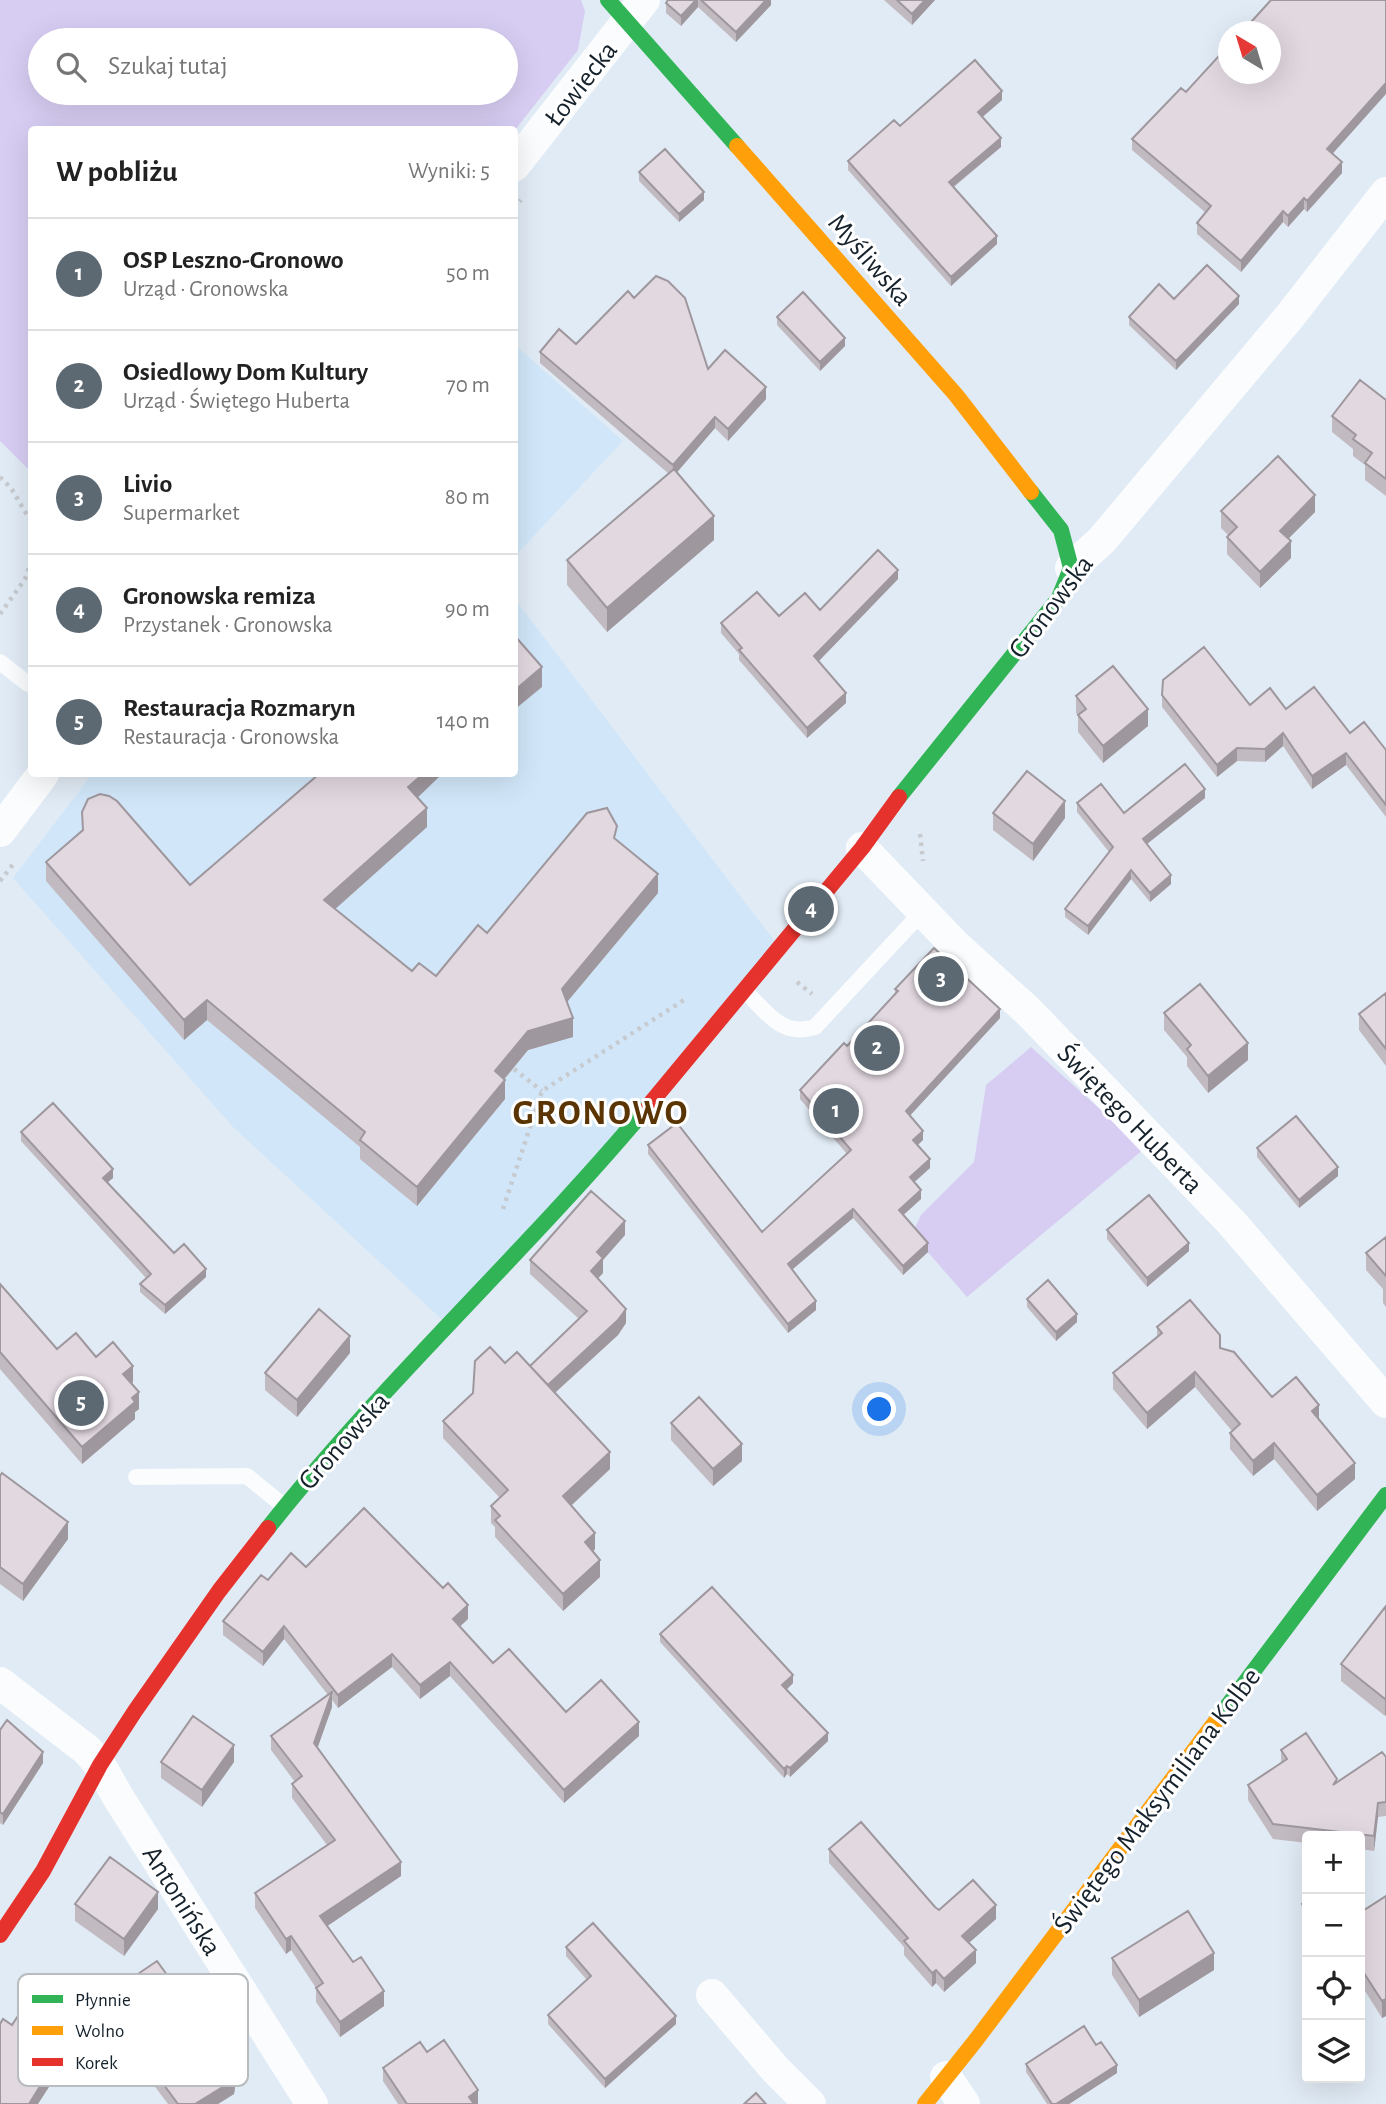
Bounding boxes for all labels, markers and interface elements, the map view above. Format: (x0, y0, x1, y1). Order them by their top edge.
north arrow (1218, 21, 1281, 84)
search box (28, 28, 518, 105)
street label: Łowiecka (540, 36, 623, 132)
icon: search (52, 48, 90, 86)
text: Szukaj tutaj (108, 53, 228, 79)
text: W pobliżu (56, 157, 178, 187)
text: Wyniki: 5 (408, 160, 490, 183)
street label: Myśliwska (822, 209, 917, 312)
text: OSP Leszno-Gronowo (123, 247, 344, 273)
text: 1 (75, 262, 83, 285)
text: 50 m (446, 262, 490, 285)
text: Urząd · Gronowska (123, 278, 289, 301)
text: Osiedlowy Dom Kultury (123, 359, 368, 385)
text: 2 (74, 374, 84, 397)
text: 70 m (446, 374, 490, 397)
text: Urząd · Świętego Huberta (123, 390, 350, 413)
text: Livio (123, 471, 172, 497)
text: 3 (74, 486, 84, 509)
text: 80 m (445, 486, 490, 509)
text: Supermarket (123, 502, 240, 525)
street label: Gronowska (1004, 550, 1099, 664)
text: Gronowska remiza (123, 583, 316, 609)
text: 4 (73, 598, 85, 621)
text: 90 m (445, 598, 490, 621)
text: Przystanek · Gronowska (123, 614, 333, 637)
text: Restauracja Rozmaryn (123, 695, 356, 721)
text: 5 (74, 710, 84, 733)
text: 140 m (437, 710, 490, 733)
text: Restauracja · Gronowska (123, 726, 339, 749)
pin: 4 (788, 883, 834, 935)
pin: 3 (918, 953, 964, 1005)
pin: 2 (854, 1022, 900, 1074)
street label: Świętego Huberta (1052, 1037, 1210, 1200)
pin: 1 (813, 1085, 859, 1137)
district label: GRONOWO (513, 1096, 689, 1131)
pin: 5 (58, 1377, 104, 1429)
street label: Gronowska (294, 1387, 395, 1496)
your location (862, 1392, 896, 1426)
street label: Świętego Maksymiliana Kolbe (1046, 1661, 1266, 1939)
map controls (1302, 1831, 1365, 2083)
button: + (1302, 1831, 1365, 1894)
street label: Antonińska (137, 1841, 226, 1961)
button: − (1302, 1894, 1365, 1957)
button: locate (1302, 1957, 1365, 2020)
legend (18, 1974, 248, 2086)
text: Płynnie (75, 1991, 131, 2010)
button: layers (1302, 2020, 1365, 2083)
text: Wolno (75, 2022, 124, 2041)
text: Korek (75, 2054, 118, 2073)

